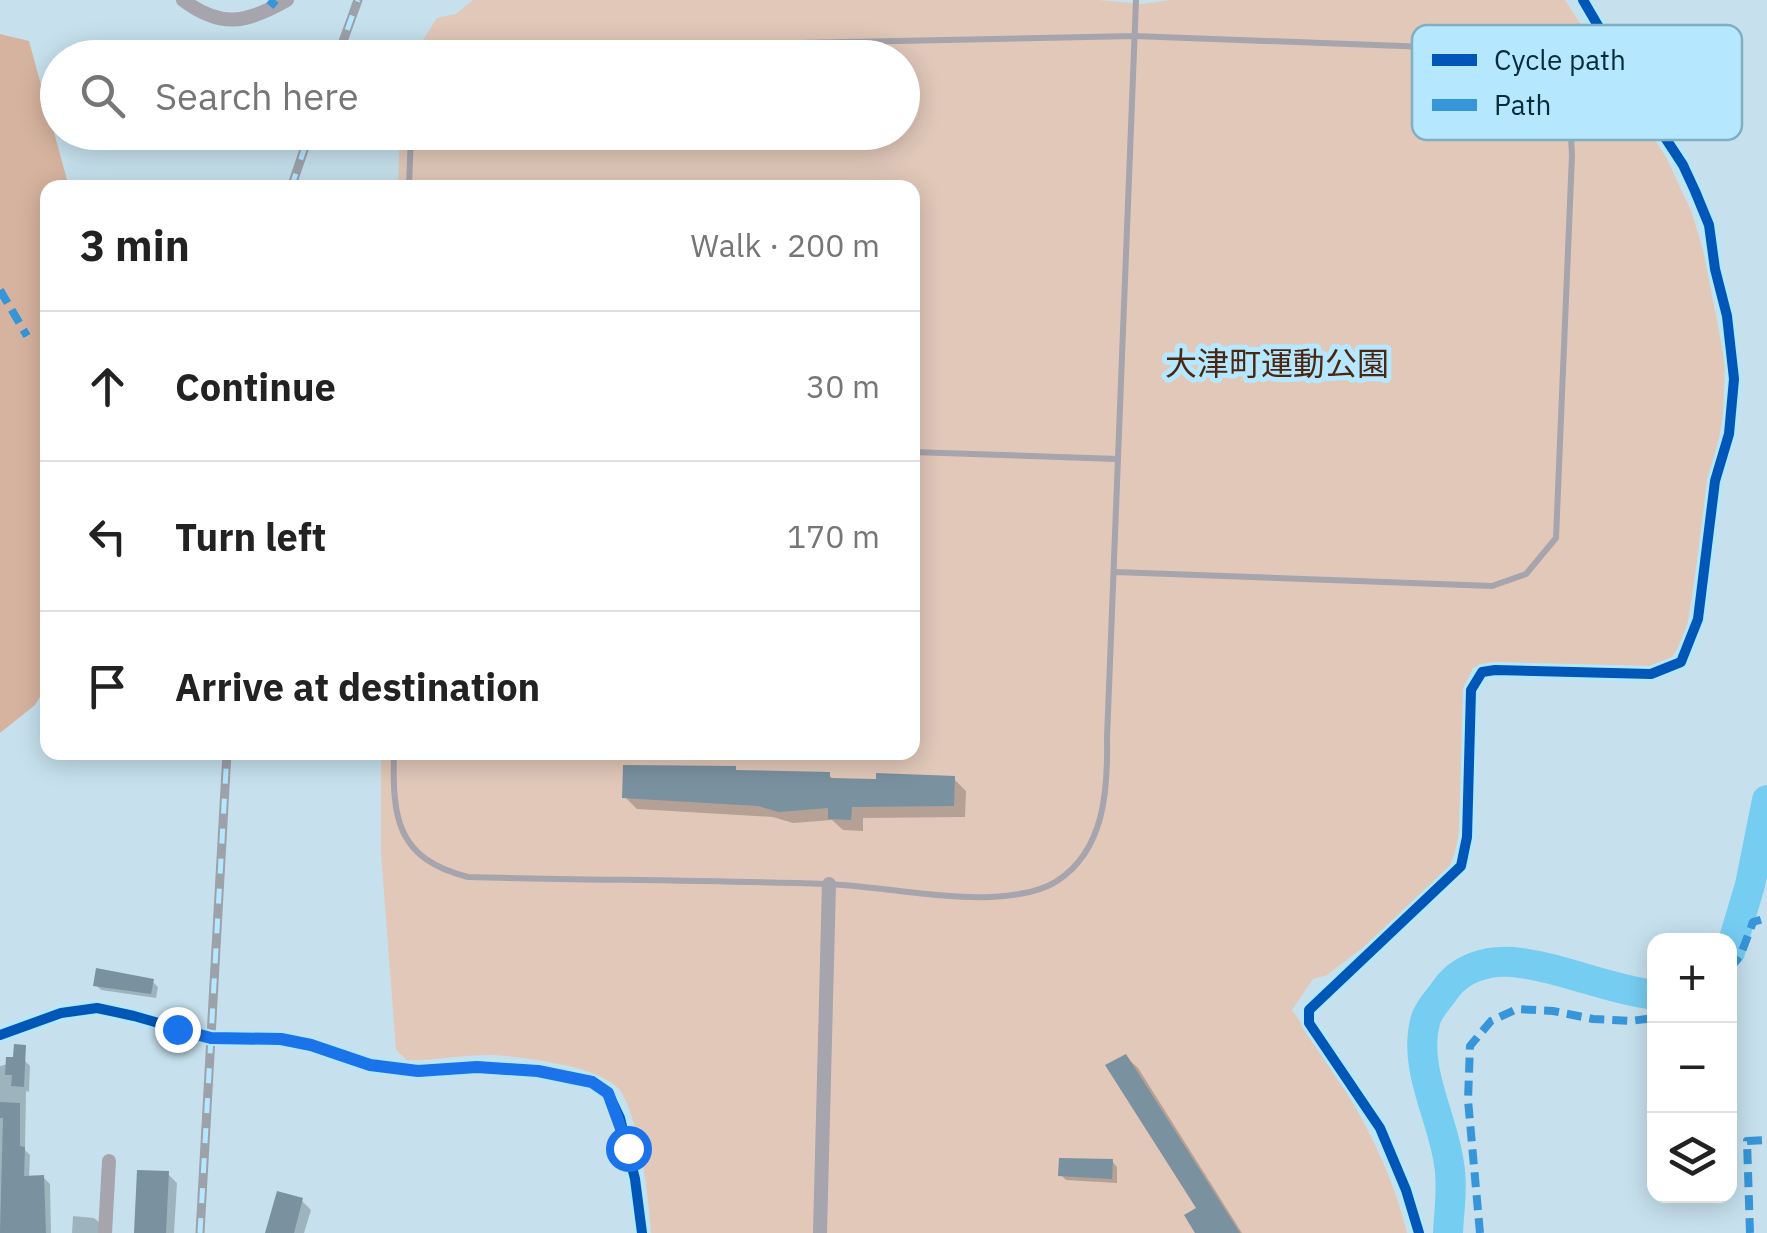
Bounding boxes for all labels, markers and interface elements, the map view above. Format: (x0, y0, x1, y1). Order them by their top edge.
legend (1412, 25, 1742, 140)
search box (40, 40, 920, 150)
text: Cycle path (1494, 41, 1626, 78)
icon: search (75, 68, 130, 123)
text: Search here (155, 71, 359, 120)
text: Path (1494, 86, 1551, 123)
text: 3 min (80, 218, 190, 273)
text: Walk · 200 m (691, 224, 880, 266)
park label: 大津町運動公園 (1165, 342, 1389, 384)
icon: ahead (80, 359, 135, 414)
text: Continue (175, 362, 336, 411)
text: 30 m (806, 365, 880, 407)
icon: left (80, 509, 135, 564)
text: Turn left (175, 512, 326, 561)
text: 170 m (787, 515, 880, 557)
icon: arrive (80, 659, 135, 714)
text: Arrive at destination (175, 662, 540, 711)
map controls (1647, 933, 1737, 1203)
button: + (1647, 933, 1737, 1023)
route end (155, 1007, 201, 1053)
button: − (1647, 1023, 1737, 1113)
button: layers (1647, 1113, 1737, 1203)
route start (606, 1126, 652, 1172)

